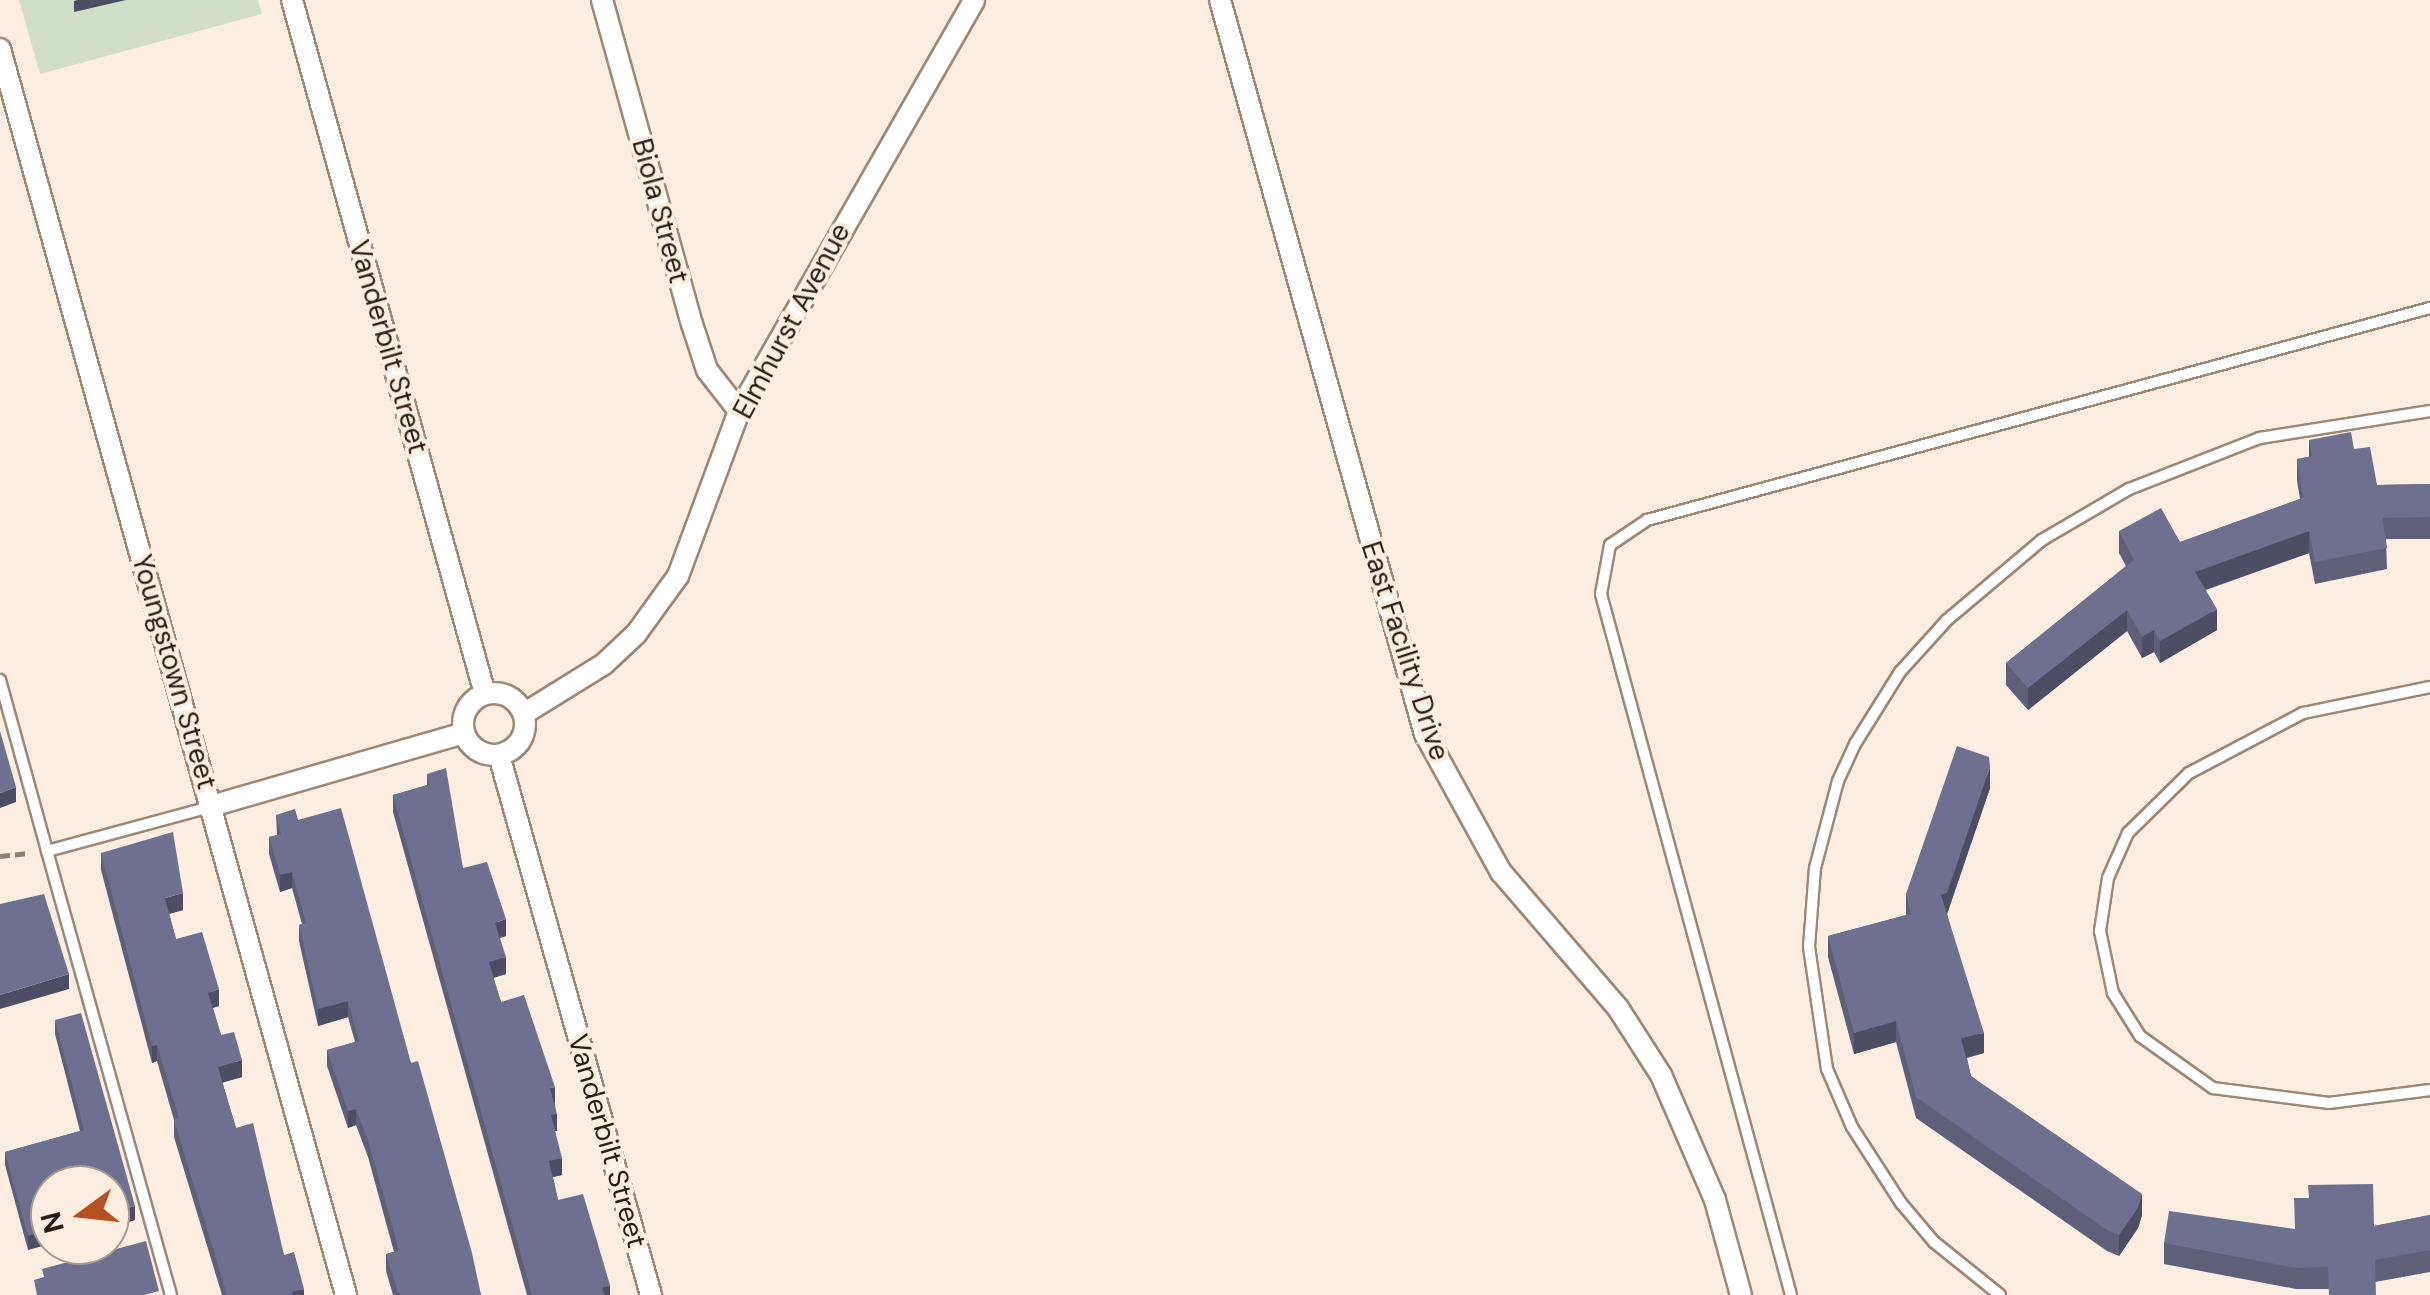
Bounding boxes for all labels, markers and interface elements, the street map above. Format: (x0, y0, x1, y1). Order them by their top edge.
street label: Biola Street (625, 135, 695, 287)
street label: Elmhurst Avenue (726, 218, 858, 424)
street label: Vanderbilt Street (341, 236, 435, 458)
street label: East Facility Drive (1354, 537, 1456, 765)
street label: Youngstown Street (124, 551, 224, 793)
street label: Vanderbilt Street (560, 1030, 654, 1252)
north arrow (30, 1165, 130, 1265)
text: N (32, 1208, 73, 1237)

